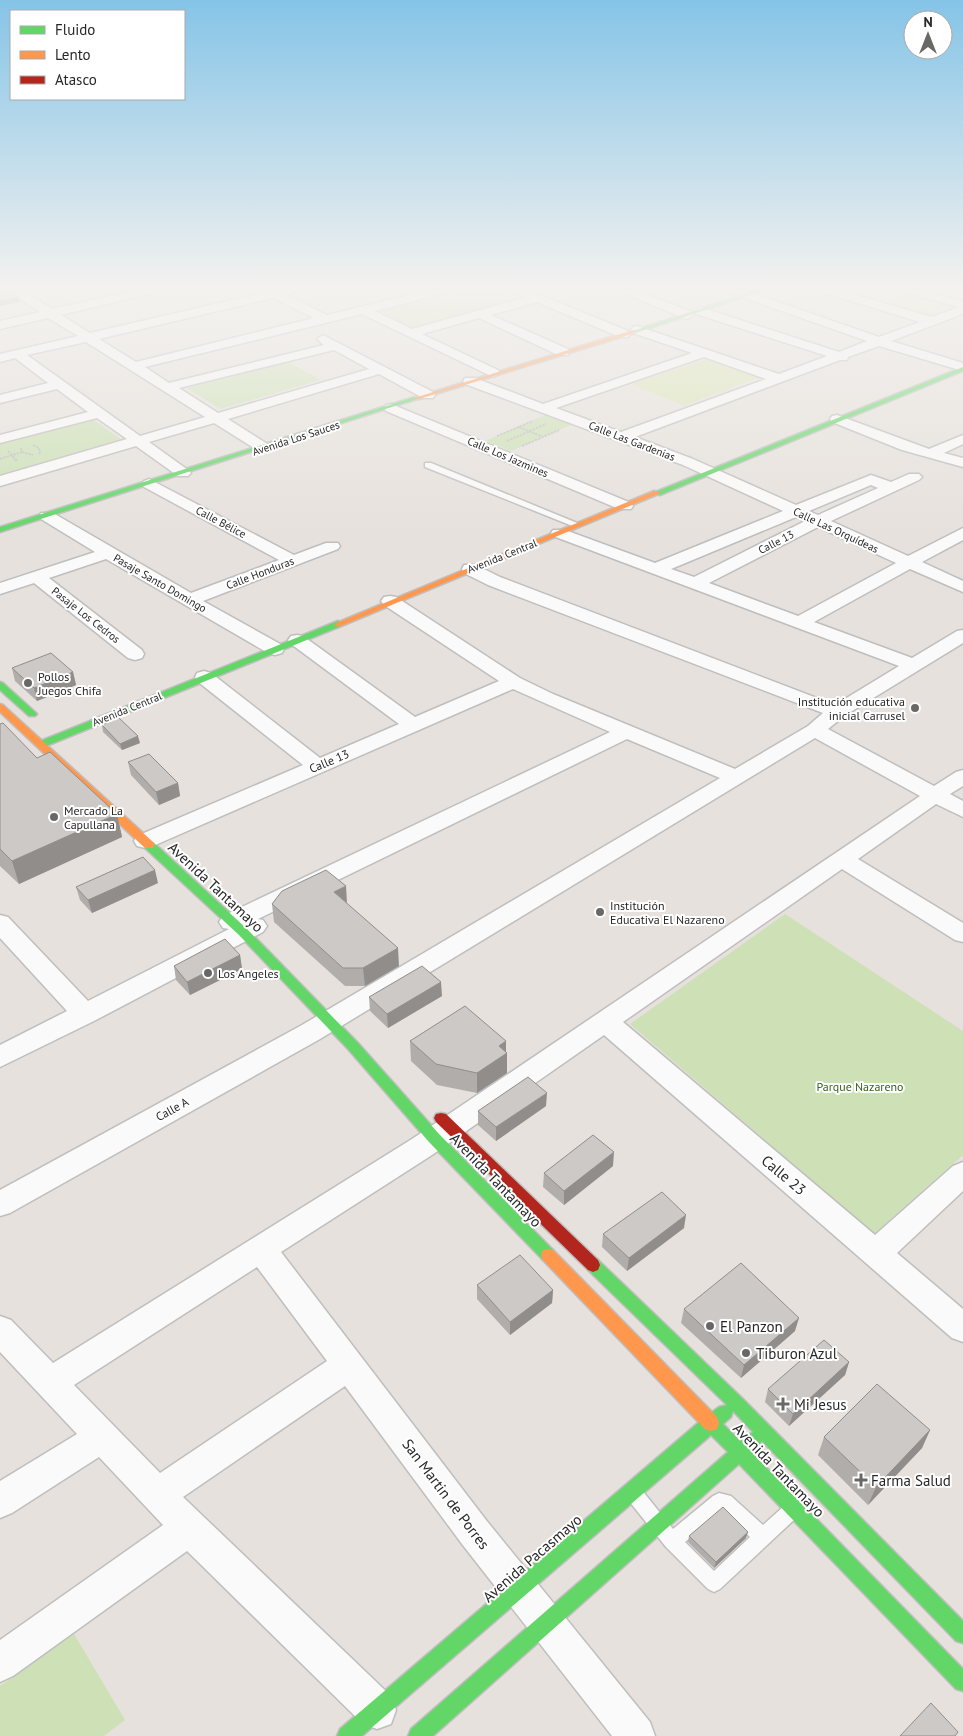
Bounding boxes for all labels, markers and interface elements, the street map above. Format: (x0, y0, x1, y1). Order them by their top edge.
legend (10, 10, 185, 100)
north arrow (903, 10, 953, 60)
text: N (923, 13, 933, 31)
text: Fluido (55, 20, 95, 39)
text: Lento (55, 45, 91, 64)
text: Atasco (55, 70, 97, 89)
street label: Avenida Los Sauces (251, 417, 342, 459)
street label: Calle Las Gardenias (587, 418, 678, 464)
street label: Calle Los Jazmines (465, 434, 551, 481)
street label: Calle Bélice (193, 503, 249, 541)
street label: Calle Las Orquídeas (791, 504, 881, 556)
street label: Calle 13 (756, 527, 796, 557)
street label: Avenida Central (465, 535, 540, 576)
street label: Pasaje Santo Domingo (111, 551, 209, 615)
street label: Calle Honduras (224, 554, 296, 592)
street label: Pasaje Los Cedros (49, 584, 123, 646)
place label: Pollos Juegos Chifa (37, 669, 102, 698)
marker: Pollos Juegos Chifa (22, 677, 34, 689)
street label: Avenida Central (90, 688, 165, 729)
place label: Institución educativa inicial Carrusel (798, 694, 905, 723)
marker: Institución educativa inicial Carrusel (909, 702, 921, 714)
street label: Calle 13 (307, 746, 351, 776)
place label: Mercado La Capullana (64, 803, 123, 832)
marker: Mercado La Capullana (48, 811, 60, 823)
street label: Avenida Tantamayo (164, 838, 268, 936)
place label: Institución Educativa El Nazareno (610, 898, 725, 927)
marker: Institución Educativa El Nazareno (594, 906, 606, 918)
place label: Los Angeles (218, 966, 279, 981)
marker: Los Angeles (202, 967, 214, 979)
park label: Parque Nazareno (816, 1079, 904, 1094)
street label: Calle A (153, 1094, 191, 1124)
street label: Avenida Tantamayo (446, 1129, 546, 1231)
street label: Calle 23 (758, 1151, 810, 1199)
place label: El Panzon (720, 1317, 783, 1336)
marker: El Panzon (704, 1320, 716, 1332)
place label: Tiburon Azul (756, 1344, 838, 1363)
marker: Tiburon Azul (740, 1347, 752, 1359)
place label: Mi Jesus (794, 1395, 847, 1414)
marker: Mi Jesus (776, 1397, 790, 1411)
street label: Avenida Tantamayo (729, 1419, 829, 1521)
street label: San Martin de Porres (398, 1435, 494, 1553)
place label: Farma Salud (871, 1471, 951, 1490)
marker: Farma Salud (855, 1474, 867, 1486)
street label: Avenida Pacasmayo (479, 1510, 585, 1606)

